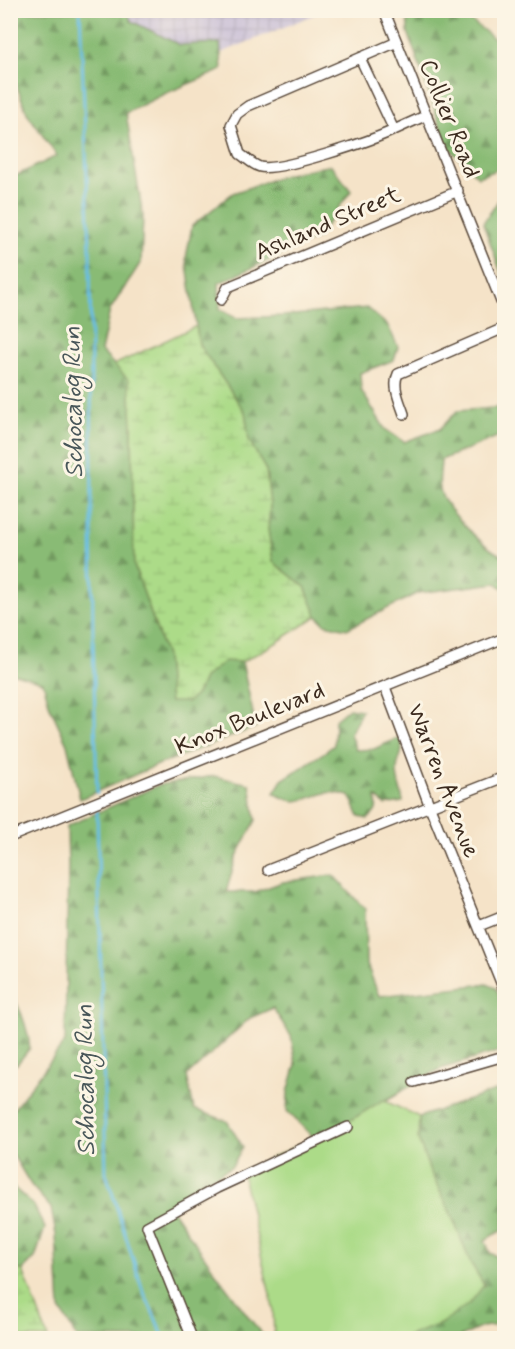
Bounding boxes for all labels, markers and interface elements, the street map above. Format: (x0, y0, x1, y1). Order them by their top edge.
street label: Collier Road (411, 55, 487, 183)
street label: Ashland Street (250, 179, 406, 269)
water label: Schocalog Run (56, 326, 94, 478)
street label: Knox Boulevard (171, 675, 329, 763)
street label: Warren Avenue (399, 699, 487, 863)
water label: Schocalog Run (68, 1004, 106, 1156)

